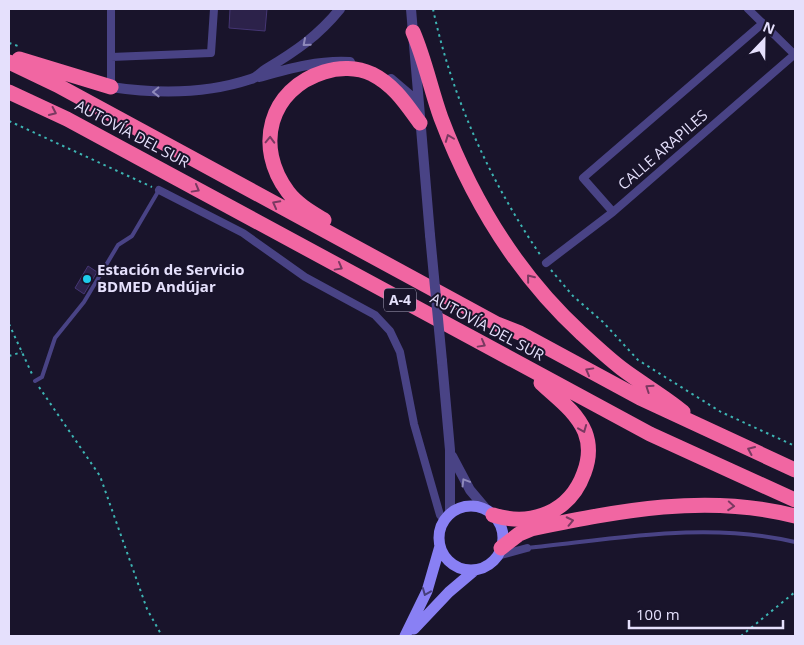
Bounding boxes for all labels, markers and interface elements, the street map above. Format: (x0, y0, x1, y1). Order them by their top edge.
north arrow (739, 15, 789, 65)
text: N (760, 17, 778, 38)
one-way arrow (302, 38, 311, 47)
one-way arrow (151, 87, 159, 98)
street label: AUTOVÍA DEL SUR (72, 95, 194, 172)
street label: CALLE ARAPILES (613, 105, 711, 194)
one-way arrow (48, 106, 57, 116)
one-way arrow (445, 134, 455, 143)
one-way arrow (264, 136, 275, 144)
one-way arrow (191, 183, 200, 193)
one-way arrow (272, 200, 281, 210)
place label: Estación de Servicio BDMED Andújar (97, 259, 245, 296)
one-way arrow (334, 260, 343, 270)
marker: Estación de Servicio BDMED Andújar (81, 273, 93, 285)
one-way arrow (528, 275, 536, 284)
road number: A-4 (384, 288, 416, 312)
street label: AUTOVÍA DEL SUR (427, 288, 549, 365)
one-way arrow (476, 338, 485, 348)
one-way arrow (586, 367, 595, 377)
one-way arrow (646, 384, 655, 394)
one-way arrow (577, 424, 587, 433)
one-way arrow (747, 446, 756, 457)
one-way arrow (461, 478, 471, 487)
one-way arrow (727, 501, 735, 512)
one-way arrow (565, 516, 574, 527)
one-way arrow (421, 588, 431, 596)
scale bar (629, 598, 783, 630)
text: 100 m (636, 604, 680, 624)

